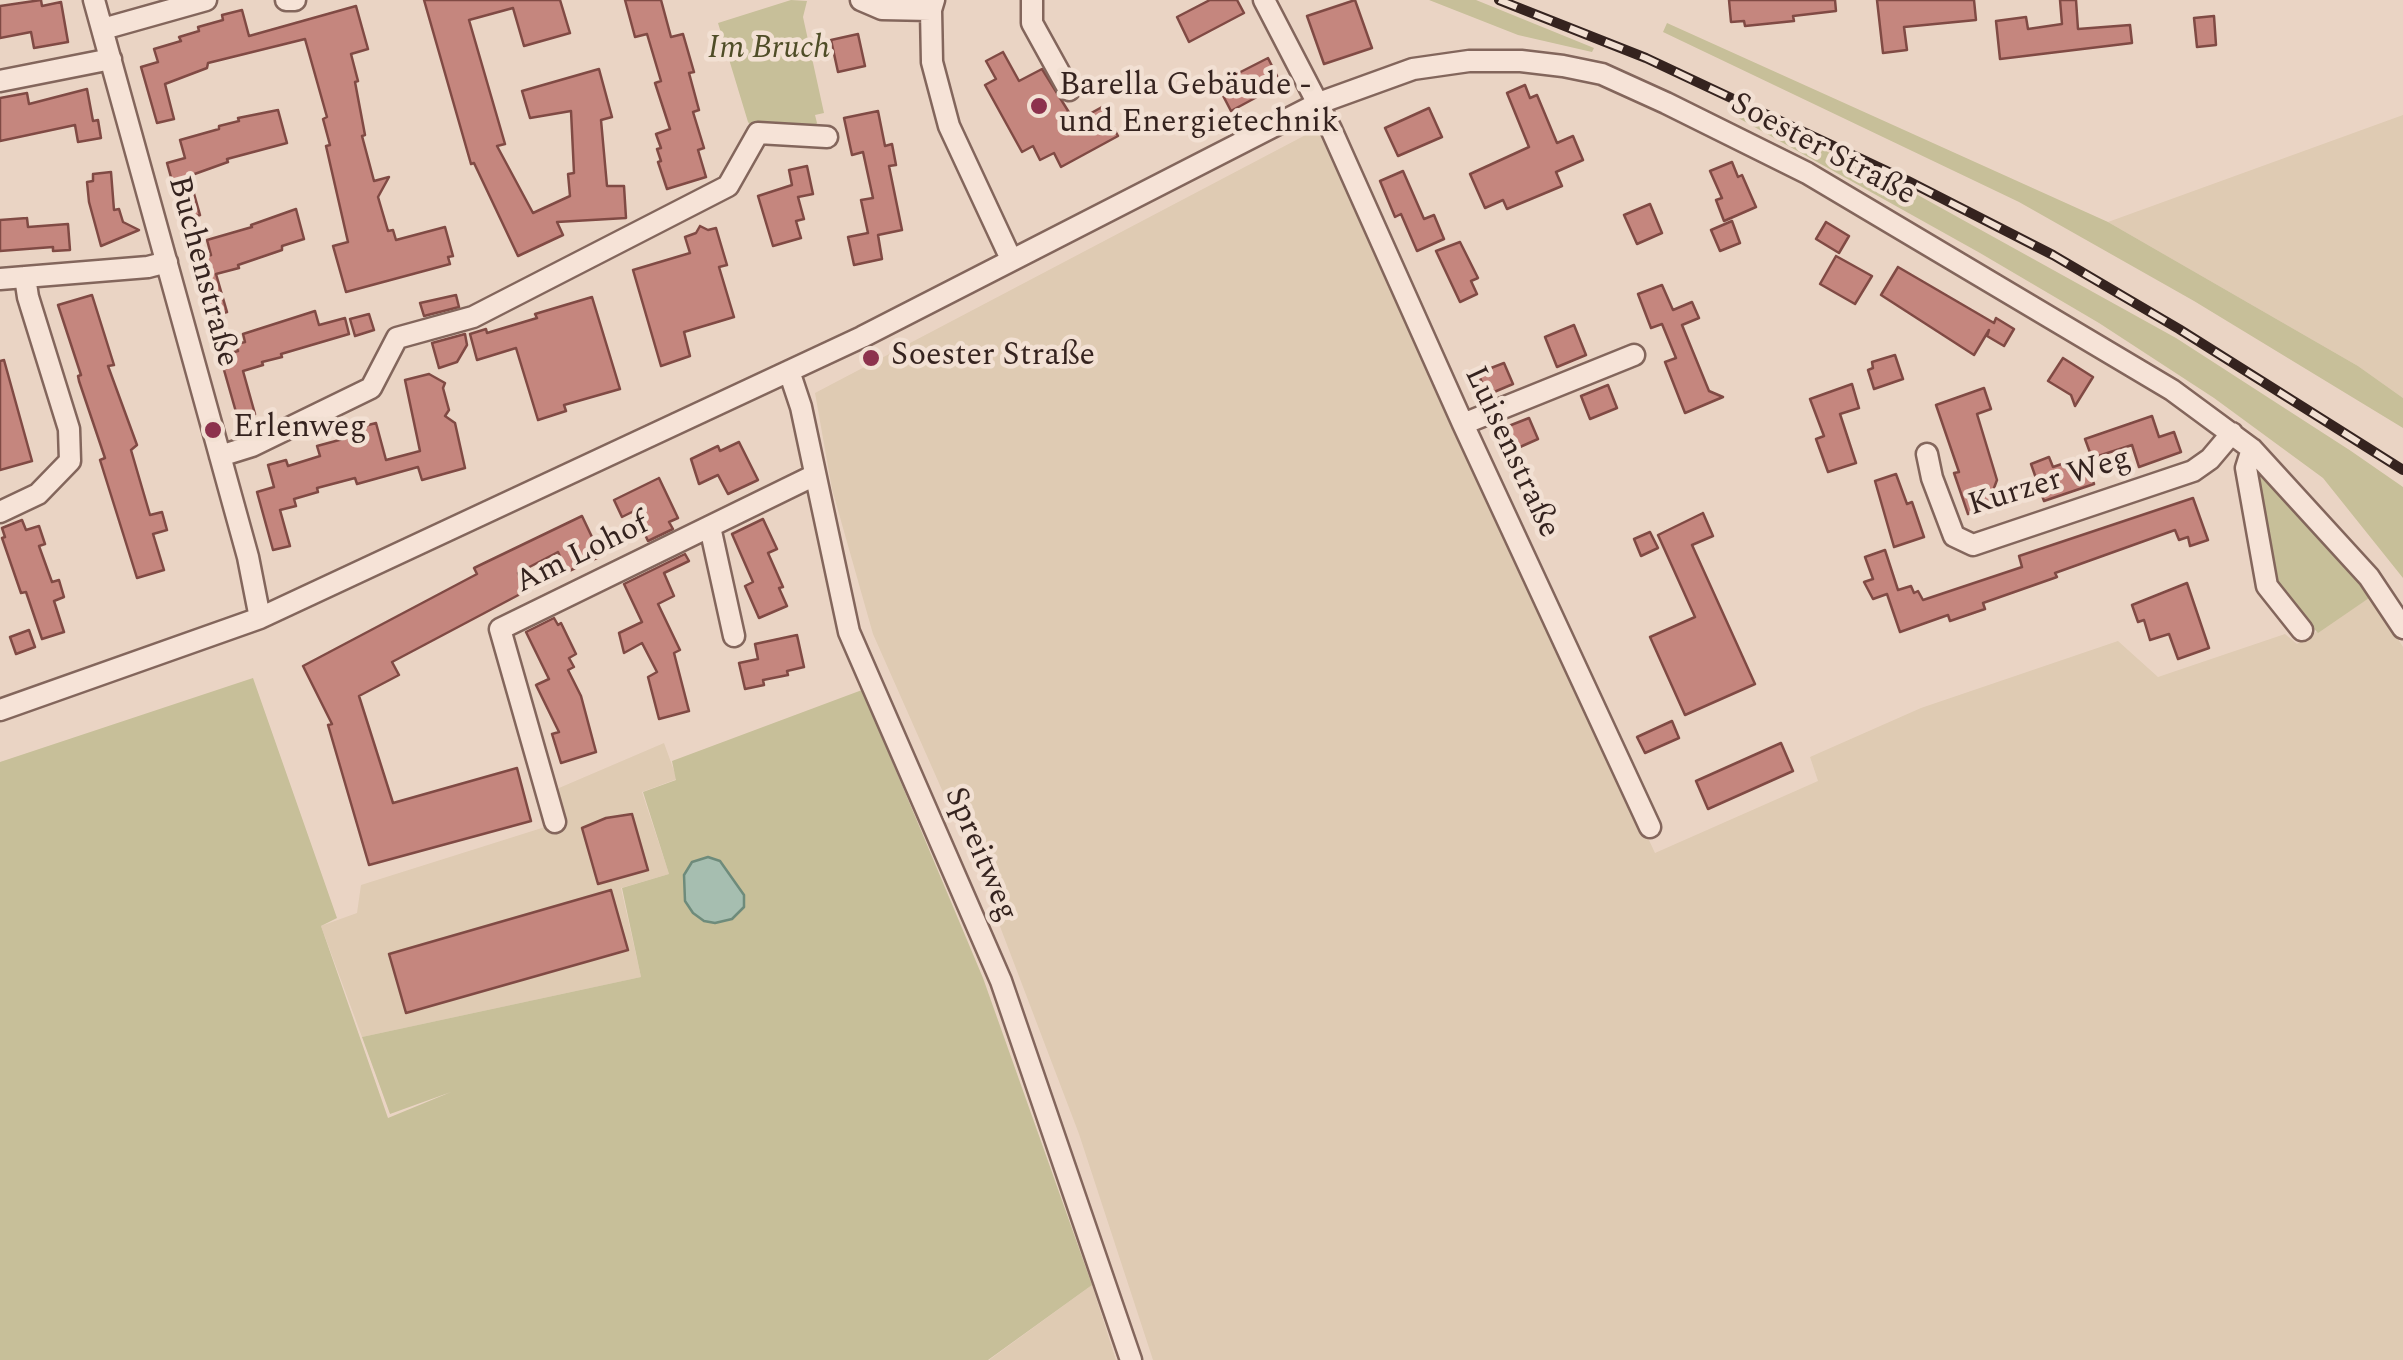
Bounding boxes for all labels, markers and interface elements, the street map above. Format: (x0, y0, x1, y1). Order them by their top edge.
park label: Im Bruch (708, 32, 830, 70)
place label: Barella Gebäude - und Energietechnik (1059, 69, 1339, 144)
street label: Soester Straße (1723, 86, 1921, 216)
marker: Barella Gebäude - und Energietechnik (1028, 95, 1050, 117)
street label: Buchenstraße (157, 173, 245, 371)
place label: Soester Straße (891, 339, 1095, 377)
marker: Soester Straße (860, 347, 882, 369)
street label: Luisenstraße (1454, 361, 1566, 545)
place label: Erlenweg (233, 411, 367, 449)
marker: Erlenweg (202, 419, 224, 441)
street label: Kurzer Weg (1964, 441, 2136, 527)
street label: Am Lohof (510, 506, 656, 604)
street label: Spreitweg (934, 782, 1024, 928)

